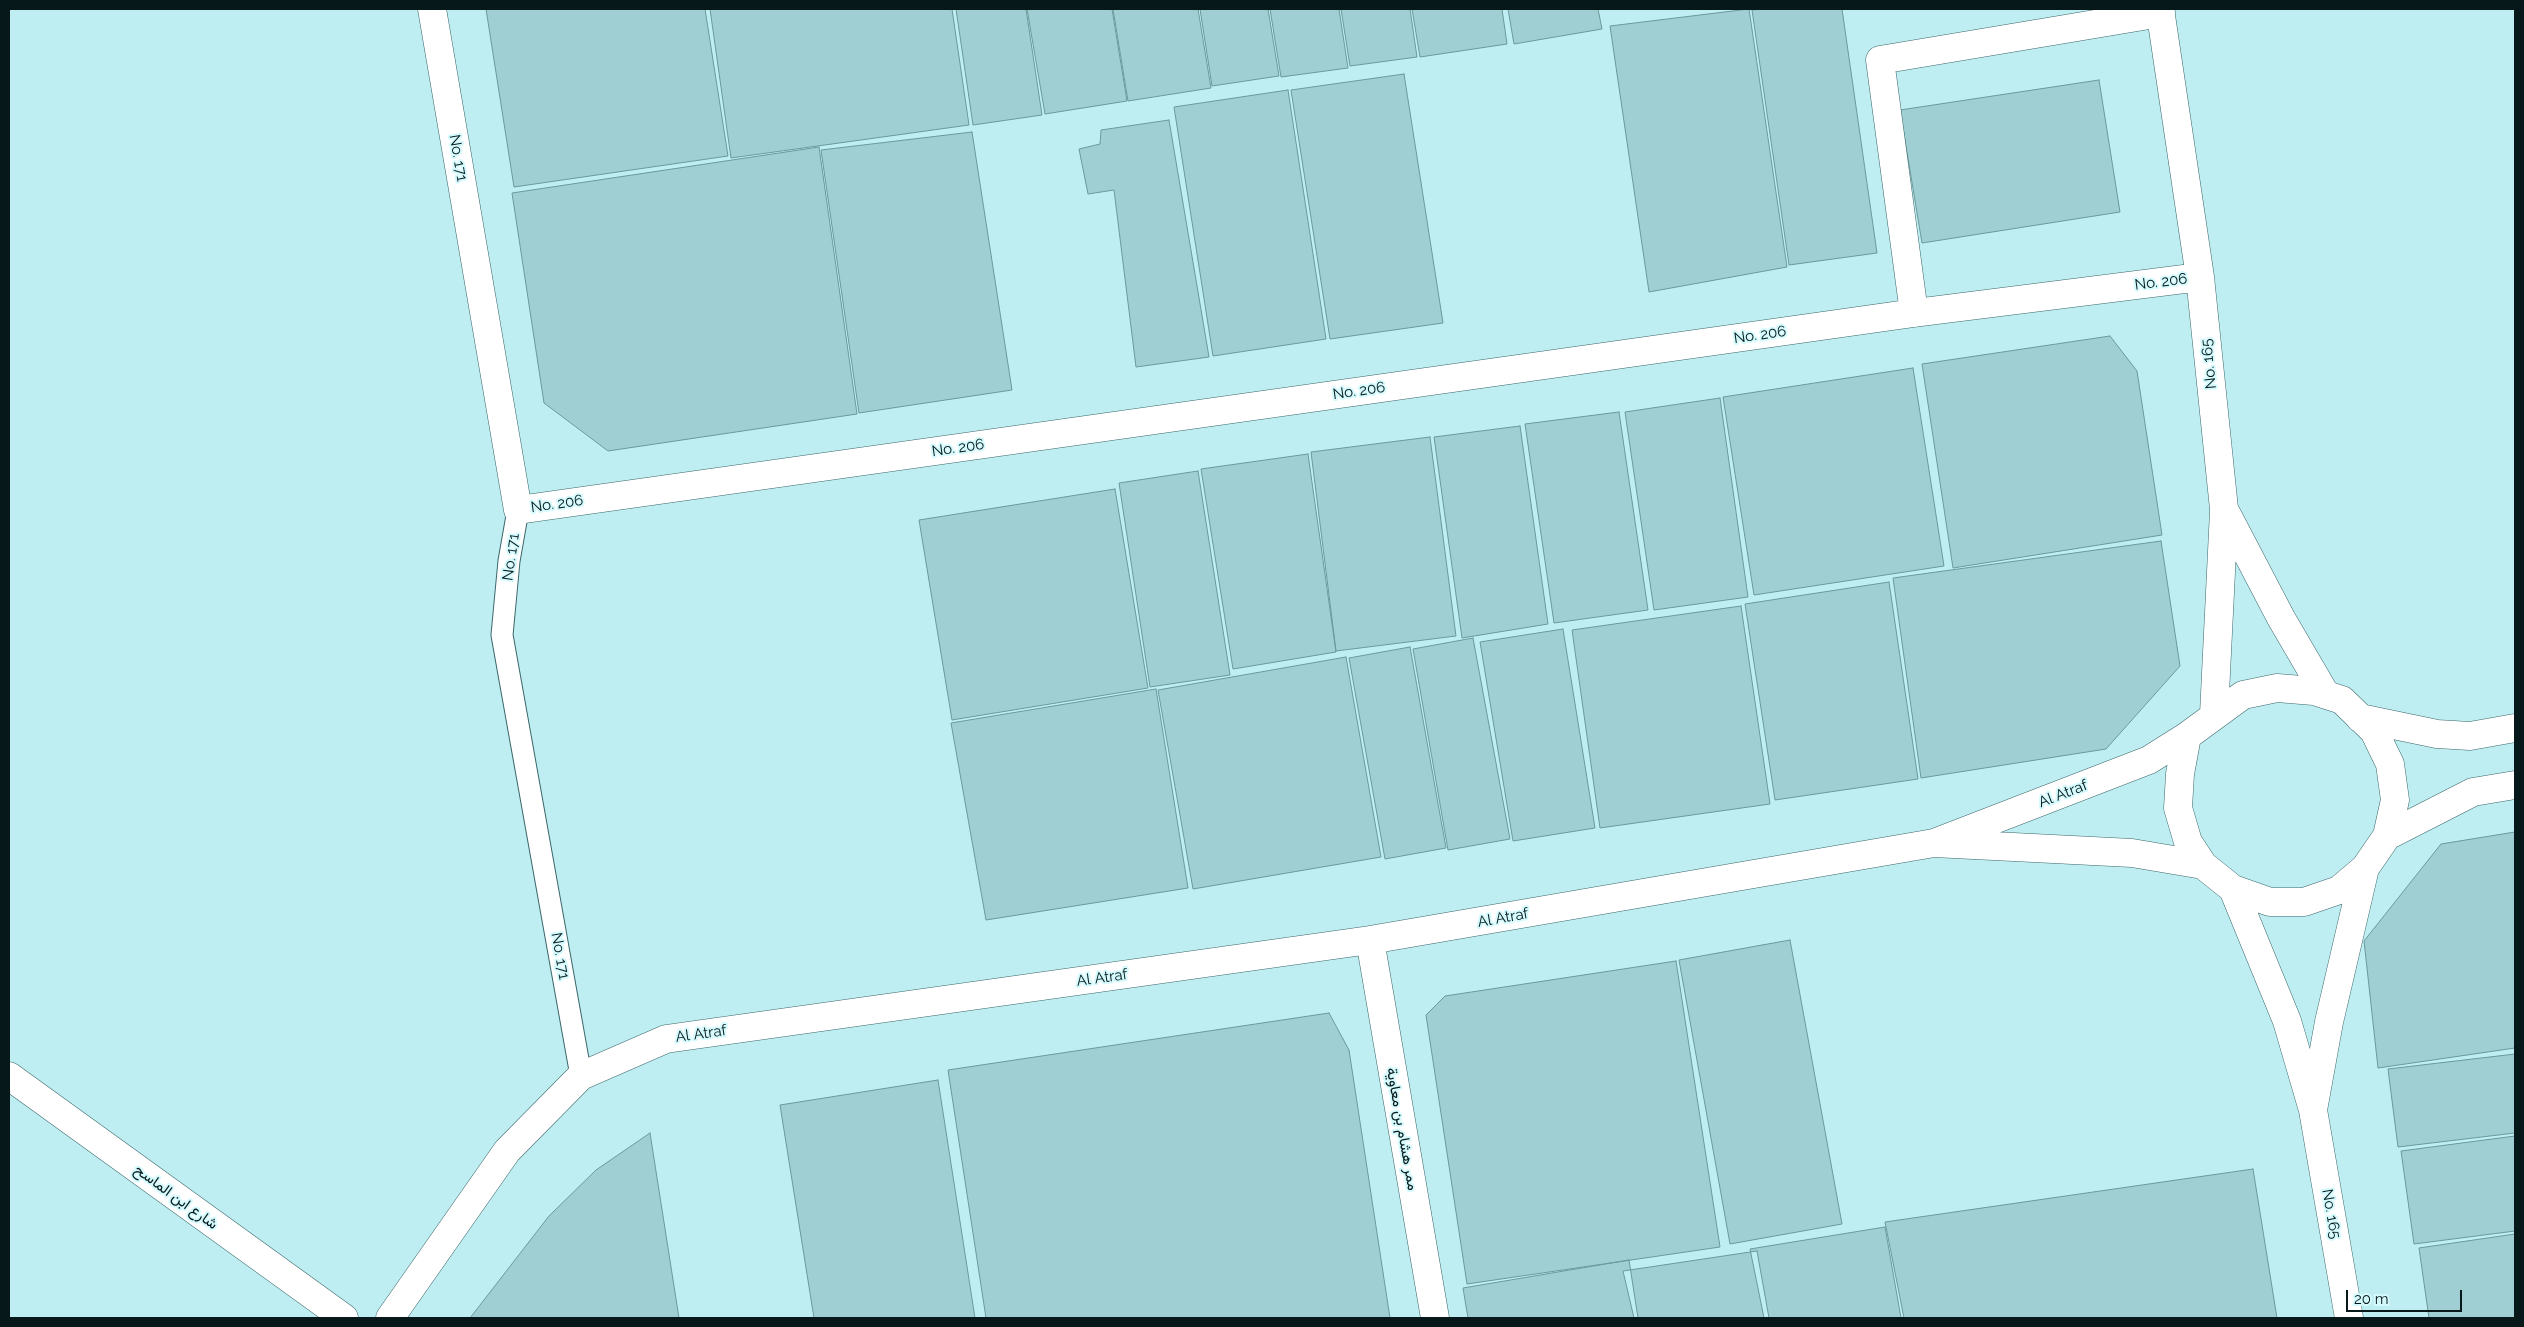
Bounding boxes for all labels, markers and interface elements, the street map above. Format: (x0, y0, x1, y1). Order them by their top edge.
street label: No. 171 (445, 133, 471, 183)
street label: No. 206 (2134, 270, 2188, 294)
street label: No. 206 (1733, 322, 1787, 348)
street label: No. 165 (2197, 338, 2221, 390)
street label: No. 206 (1332, 378, 1386, 404)
street label: No. 206 (931, 435, 985, 461)
street label: No. 206 (530, 491, 584, 517)
street label: No. 171 (499, 532, 523, 582)
street label: Al Atraf (2036, 776, 2090, 812)
street label: Al Atraf (1476, 905, 1530, 931)
street label: No. 171 (547, 931, 573, 981)
street label: Al Atraf (1075, 966, 1129, 990)
street label: Al Atraf (674, 1022, 728, 1046)
street label: ممر هشام بن معاوية (1382, 1066, 1422, 1192)
street label: شارع ابن الماسح (131, 1161, 221, 1233)
street label: No. 165 (2318, 1188, 2344, 1240)
scale bar (2349, 1280, 2465, 1312)
text: 20 m (2354, 1290, 2389, 1308)

